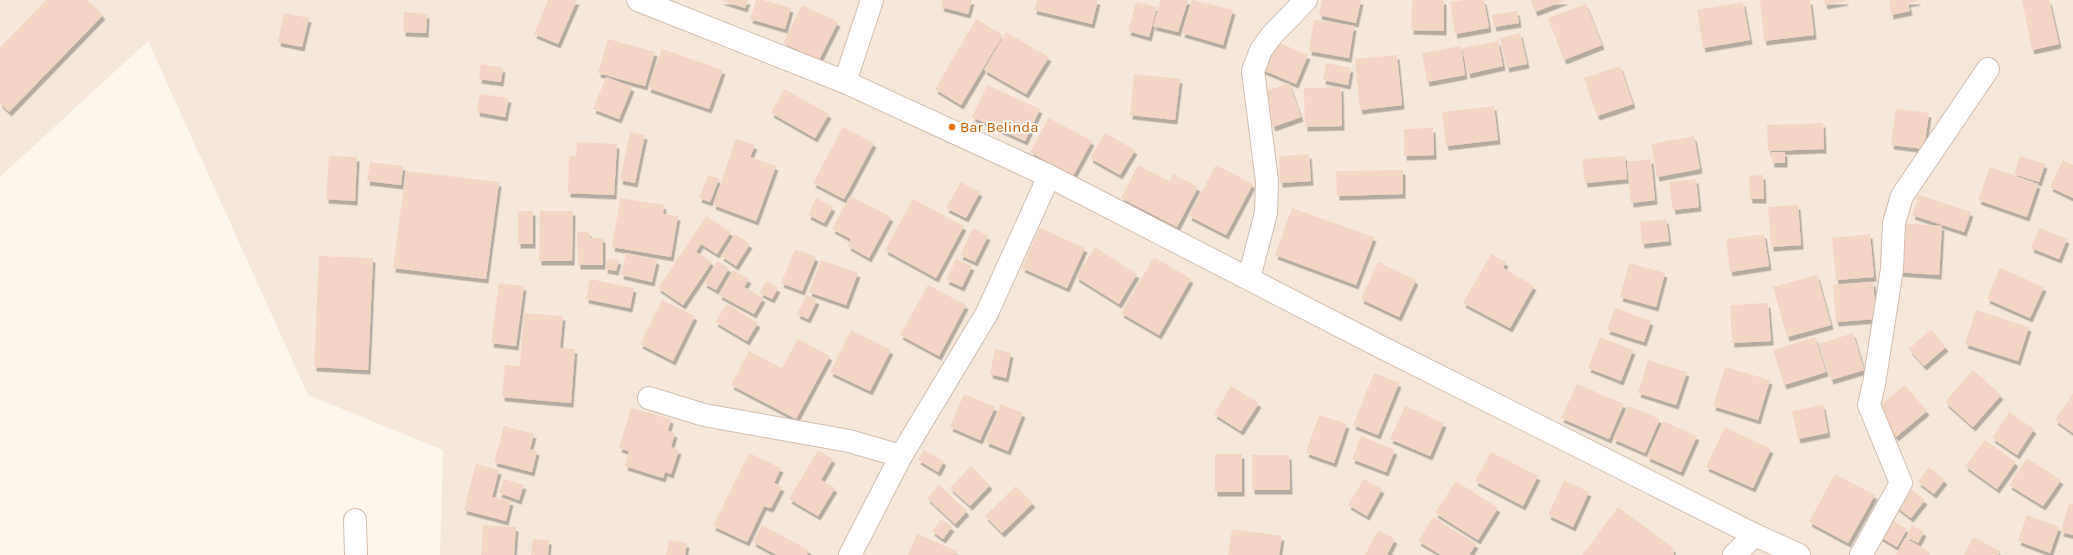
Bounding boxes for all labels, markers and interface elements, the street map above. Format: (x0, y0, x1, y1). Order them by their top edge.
place label: Bar Belinda (960, 118, 1038, 136)
marker: Bar Belinda (947, 122, 957, 132)

